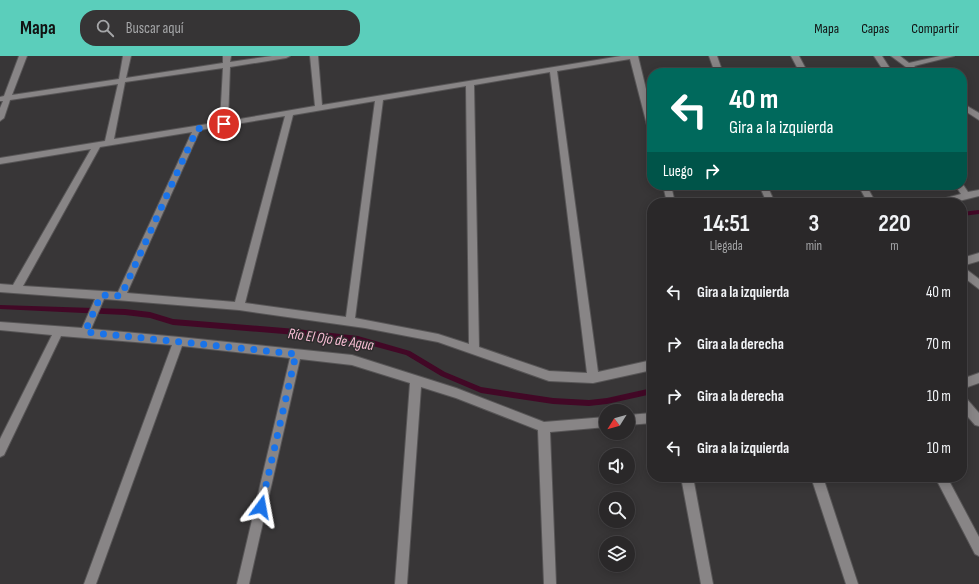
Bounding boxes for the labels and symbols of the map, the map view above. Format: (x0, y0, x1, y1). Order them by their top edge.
pin (207, 107, 241, 141)
water label: Río El Ojo de Agua (287, 324, 375, 355)
north arrow (599, 404, 635, 440)
position arrow (240, 486, 282, 528)

